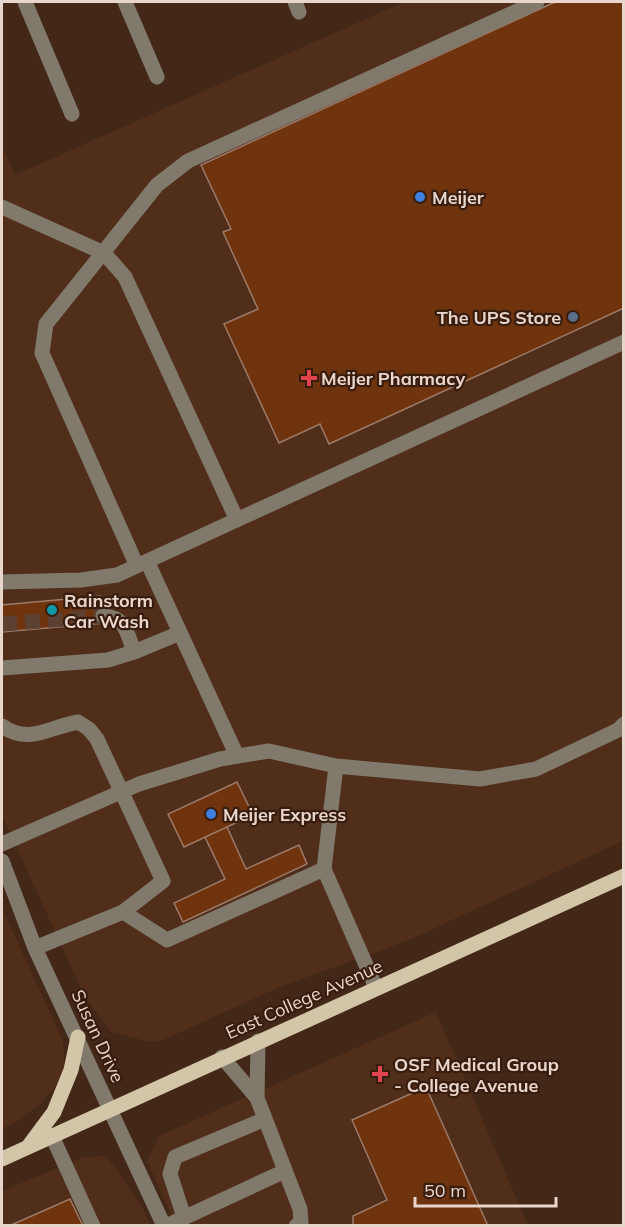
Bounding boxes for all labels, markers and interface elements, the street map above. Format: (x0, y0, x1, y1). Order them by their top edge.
place label: Meijer (432, 186, 485, 209)
marker: Meijer (413, 190, 427, 204)
place label: The UPS Store (437, 306, 561, 329)
marker: The UPS Store (566, 310, 580, 324)
place label: Meijer Pharmacy (321, 367, 465, 390)
marker: Meijer Pharmacy (302, 371, 316, 385)
place label: Rainstorm Car Wash (64, 589, 153, 633)
marker: Rainstorm Car Wash (45, 603, 59, 617)
place label: Meijer Express (223, 803, 346, 826)
marker: Meijer Express (204, 807, 218, 821)
street label: East College Avenue (222, 954, 386, 1044)
street label: Susan Drive (66, 986, 130, 1086)
place label: OSF Medical Group - College Avenue (394, 1053, 559, 1097)
marker: OSF Medical Group - College Avenue (371, 1065, 389, 1083)
scale bar (415, 1170, 556, 1208)
text: 50 m (424, 1179, 466, 1202)

